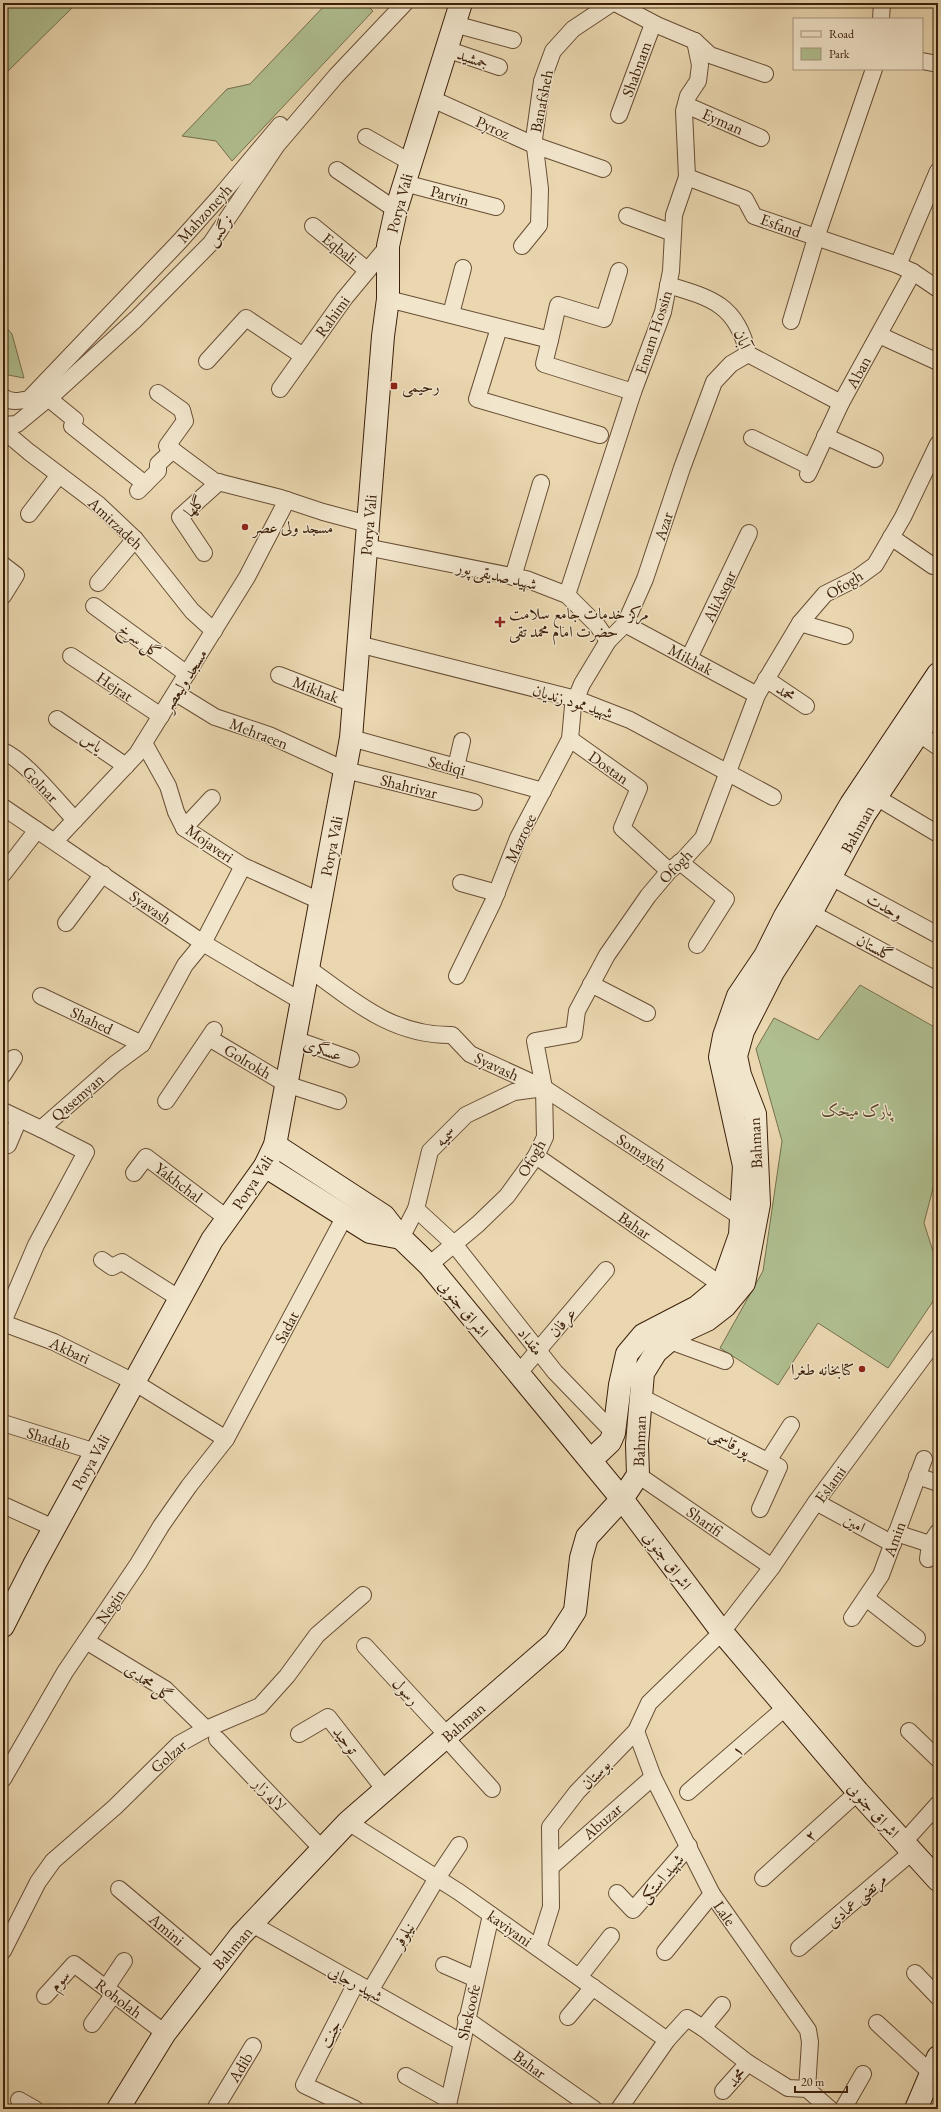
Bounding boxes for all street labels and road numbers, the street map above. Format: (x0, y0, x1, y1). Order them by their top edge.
street label: Shabnam (617, 38, 656, 100)
street label: جمشید (454, 43, 491, 74)
street label: Banafsheh (525, 68, 558, 134)
street label: Eyman (699, 103, 747, 140)
street label: Pyroz (473, 111, 513, 144)
street label: Porya Vali (381, 171, 418, 235)
street label: Mahzoneyh (172, 179, 236, 247)
street label: Parvin (428, 180, 472, 211)
street label: Esfand (758, 208, 805, 243)
street label: نرگس (201, 210, 238, 250)
street label: Eqbali (318, 228, 362, 269)
street label: Emam Hossin (630, 287, 677, 377)
street label: Rahimi (310, 291, 355, 341)
street label: آبان (729, 326, 756, 353)
street label: Aban (841, 352, 876, 393)
street label: گلها (179, 491, 210, 522)
street label: Amirzadeh (83, 492, 148, 554)
street label: Porya Vali (355, 494, 382, 556)
street label: Azar (649, 509, 678, 544)
street label: شهید صدیقی پور (452, 556, 539, 596)
street label: Ofogh (822, 565, 867, 604)
street label: AliAsqar (698, 566, 741, 626)
street label: گل سرخ (112, 618, 165, 666)
street label: Mikhak (665, 639, 717, 680)
street label: مسجد ولیعصر (156, 645, 212, 717)
street label: Hejrat (92, 667, 137, 706)
street label: Mikhak (290, 671, 342, 708)
street label: محمد (772, 678, 800, 706)
street label: شهید ممود زندیان (530, 679, 616, 724)
street label: Mehraeen (227, 713, 292, 754)
street label: یاس (76, 727, 108, 758)
street label: Dostan (584, 746, 634, 789)
street label: Sediqi (426, 750, 468, 781)
street label: Golnar (18, 761, 64, 808)
street label: Shahrivar (378, 769, 440, 804)
street label: Bahman (836, 801, 879, 857)
street label: Mazroee (500, 810, 541, 866)
street label: Porya Vali (315, 814, 348, 878)
street label: Mojaveri (182, 819, 238, 867)
street label: Ofogh (654, 845, 697, 888)
street label: Syavash (126, 885, 176, 929)
street label: وحدت (863, 888, 907, 925)
street label: گلستان (853, 929, 897, 966)
street label: Shahed (67, 1002, 117, 1040)
street label: عسگری (301, 1033, 345, 1066)
street label: Golrokh (220, 1039, 275, 1084)
street label: Syavash (471, 1047, 522, 1086)
street label: Qasemyan (47, 1068, 109, 1126)
street label: Bahman (744, 1116, 767, 1169)
street label: سمیه (430, 1121, 460, 1151)
street label: Somayeh (613, 1129, 671, 1176)
street label: Ofogh (512, 1136, 551, 1181)
street label: Porya Vali (227, 1151, 278, 1214)
street label: Yakhchal (151, 1158, 207, 1207)
street label: Bahar (614, 1207, 656, 1245)
street label: اشراق جنوبی (433, 1275, 493, 1342)
street label: عرفان (544, 1303, 582, 1342)
street label: Sadat (269, 1308, 304, 1347)
street label: مقداد (513, 1323, 548, 1360)
street label: Akbari (45, 1332, 93, 1369)
street label: Bahman (628, 1414, 651, 1467)
street label: Shadab (24, 1422, 73, 1455)
street label: پورقاسمی (705, 1423, 755, 1463)
street label: Porya Vali (66, 1430, 114, 1494)
street label: Eslami (810, 1462, 851, 1507)
street label: Sharifi (682, 1501, 727, 1541)
street label: امین (840, 1509, 869, 1538)
street label: Amin (878, 1518, 911, 1561)
street label: اشراق جنوبی (638, 1527, 697, 1595)
street label: Negin (91, 1584, 130, 1628)
street label: گل محمدی (120, 1658, 177, 1707)
street label: رسول (388, 1673, 424, 1710)
street label: Bahman (437, 1697, 490, 1747)
street label: توحید (328, 1722, 364, 1760)
street label: Golzar (146, 1735, 191, 1778)
street label: ۱ (727, 1739, 748, 1761)
street label: بوستان (576, 1755, 615, 1794)
street label: لاله زار (247, 1772, 291, 1816)
street label: اشراق جنوبی (842, 1778, 904, 1843)
street label: Abuzar (578, 1798, 627, 1845)
street label: ۲ (800, 1824, 821, 1846)
street label: شهید استکی (634, 1849, 690, 1908)
street label: مرتضی عمادی (822, 1868, 892, 1933)
street label: Lale (709, 1897, 741, 1930)
street label: kaviyani (483, 1905, 536, 1951)
street label: Amini (144, 1908, 189, 1950)
street label: نیلوفر (387, 1919, 419, 1954)
street label: Bahman (208, 1922, 257, 1975)
street label: شهید رجایی (325, 1960, 387, 2007)
street label: سوم (44, 1965, 77, 1998)
street label: Roholah (91, 1974, 146, 2023)
street label: Shekoofe (452, 1982, 485, 2042)
street label: جنت (315, 2017, 346, 2052)
street label: Bahar (509, 2045, 551, 2084)
street label: Adib (223, 2048, 257, 2087)
street label: محمد (722, 2063, 751, 2092)

